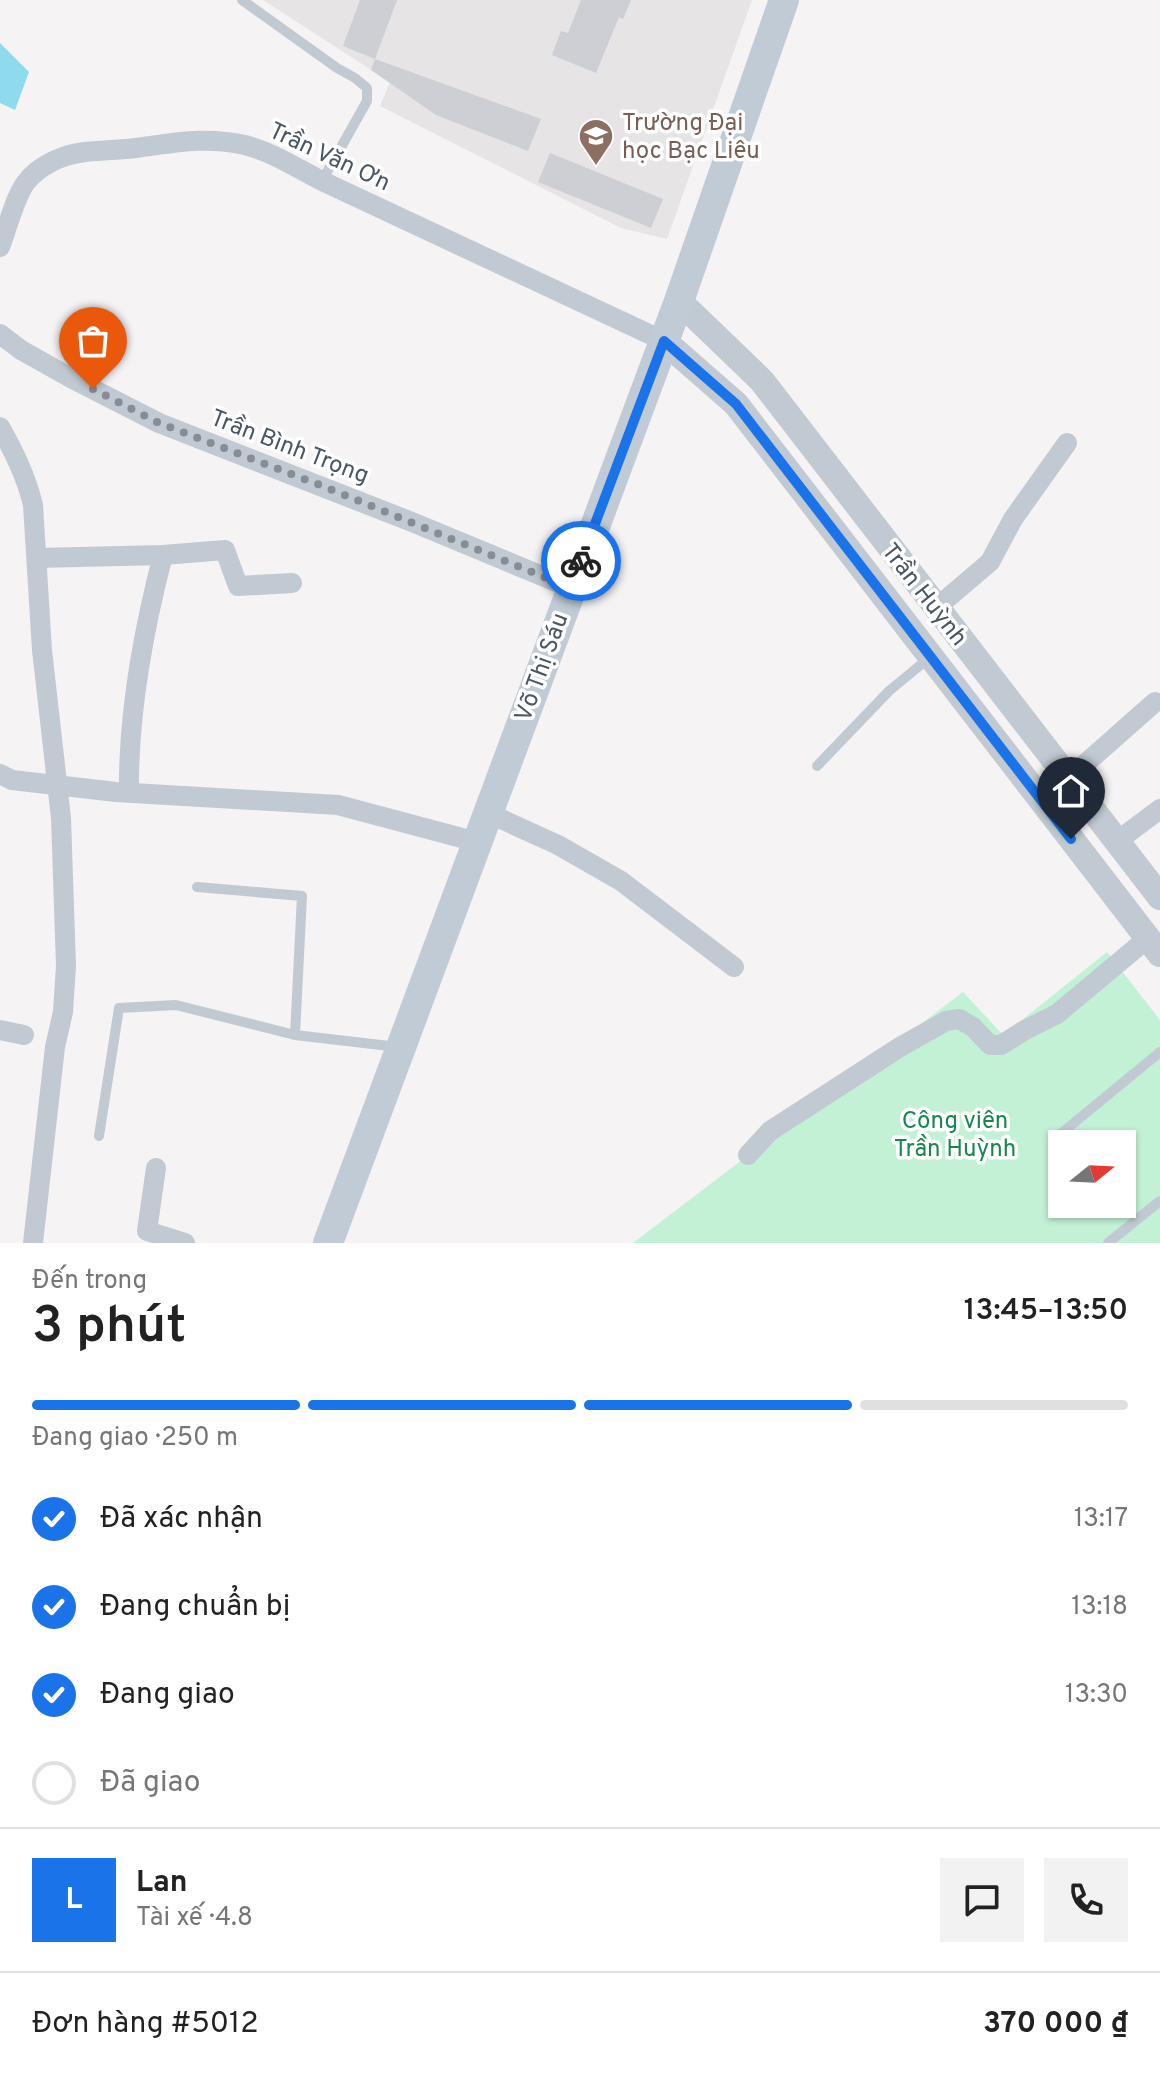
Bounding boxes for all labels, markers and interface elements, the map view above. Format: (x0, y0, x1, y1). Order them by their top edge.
place label: Trường Đại học Bạc Liêu (622, 109, 760, 167)
street label: Trần Văn Ơn (264, 116, 395, 199)
school or university icon: Trường Đại học Bạc Liêu (577, 117, 615, 167)
pin (59, 307, 127, 389)
icon: bag (71, 319, 115, 363)
street label: Trần Bình Trọng (206, 403, 373, 492)
courier (541, 521, 621, 601)
street label: Trần Huỳnh (874, 537, 974, 653)
icon: bike (559, 539, 603, 583)
street label: Võ Thị Sáu (509, 609, 576, 726)
pin (1037, 757, 1105, 839)
icon: home (1049, 769, 1093, 813)
park label: Công viên Trần Huỳnh (894, 1107, 1016, 1165)
north arrow (1048, 1130, 1136, 1218)
map controls (1048, 1130, 1136, 1218)
text: Đến trong (32, 1265, 147, 1298)
text: 13:45–13:50 (964, 1293, 1128, 1330)
text: 3 phút (32, 1295, 187, 1361)
text: Đang giao · 250 m (32, 1422, 238, 1455)
icon: check (32, 1497, 76, 1541)
text: Đã xác nhận (100, 1501, 263, 1538)
text: 13:17 (1074, 1503, 1128, 1536)
icon: check (32, 1585, 76, 1629)
text: Đang chuẩn bị (100, 1589, 290, 1626)
text: 13:18 (1071, 1591, 1128, 1624)
icon: check (32, 1673, 76, 1717)
text: Đang giao (100, 1677, 235, 1714)
text: 13:30 (1065, 1679, 1128, 1712)
text: Đã giao (100, 1765, 200, 1802)
button: chat (940, 1858, 1024, 1942)
button: phone (1044, 1858, 1128, 1942)
text: Lan (136, 1865, 188, 1902)
text: L (66, 1882, 82, 1919)
text: Tài xế · 4.8 (136, 1902, 253, 1935)
text: Đơn hàng #5012 (32, 2006, 259, 2043)
text: 370 000 ₫ (983, 2006, 1128, 2043)

